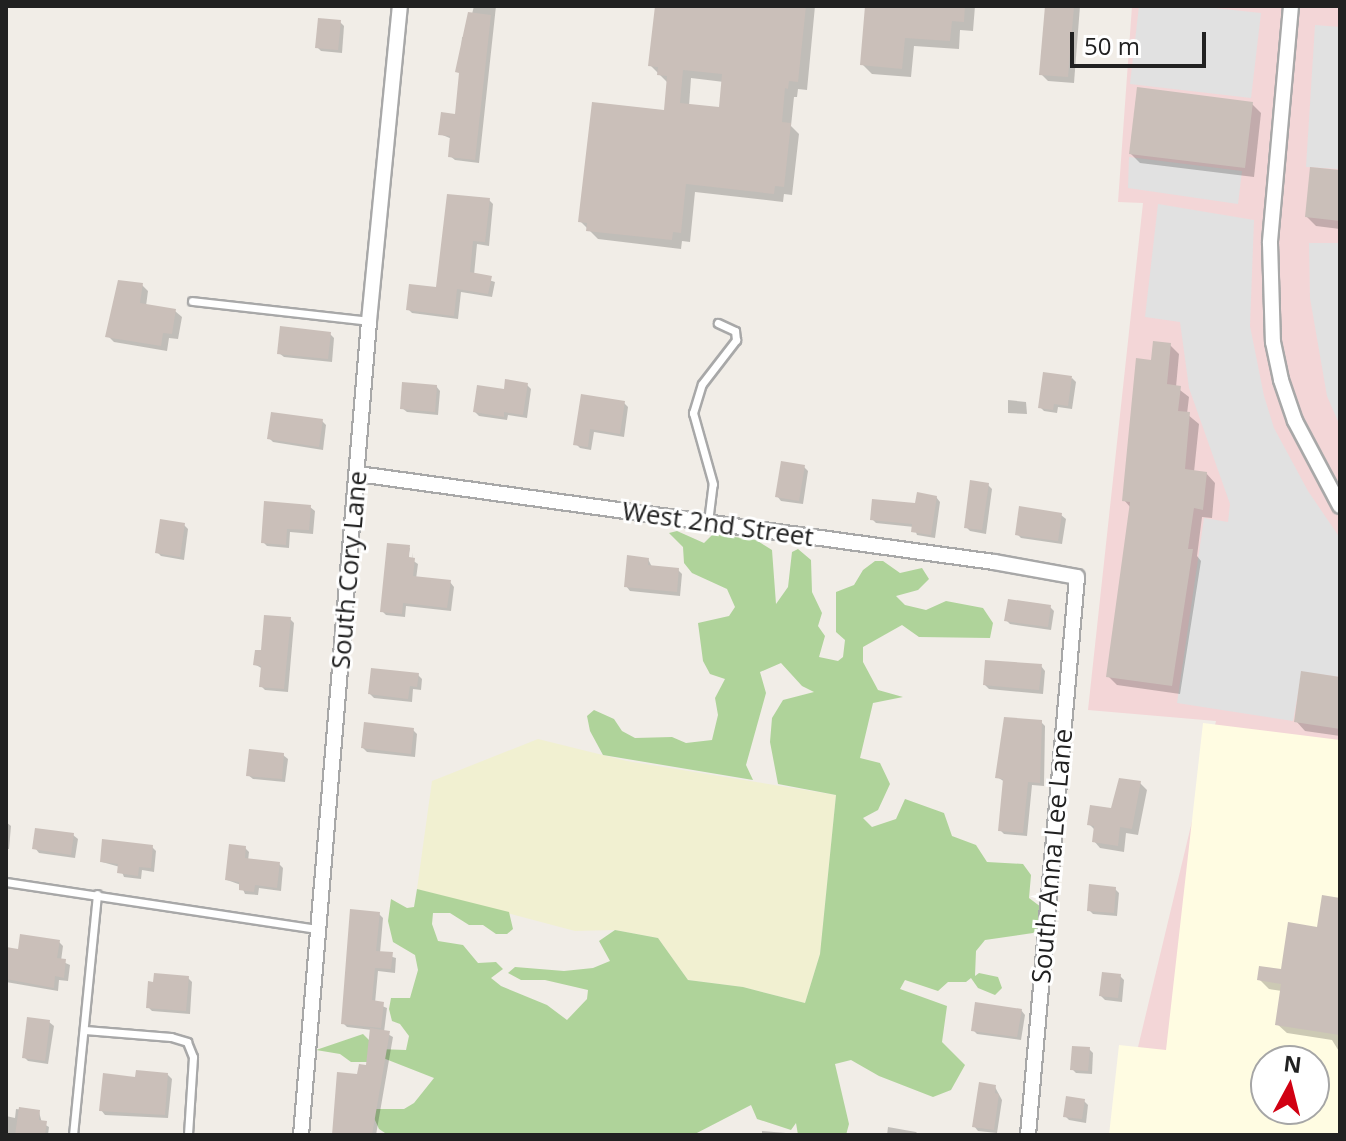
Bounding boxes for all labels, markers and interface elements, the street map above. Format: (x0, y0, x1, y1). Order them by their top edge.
scale bar (1074, 16, 1210, 66)
text: 50 m (1084, 29, 1140, 62)
street label: South Cory Lane (325, 470, 373, 670)
street label: West 2nd Street (620, 495, 816, 553)
street label: South Anna Lee Lane (1025, 727, 1079, 985)
north arrow (1250, 1045, 1330, 1125)
text: N (1282, 1047, 1303, 1079)

